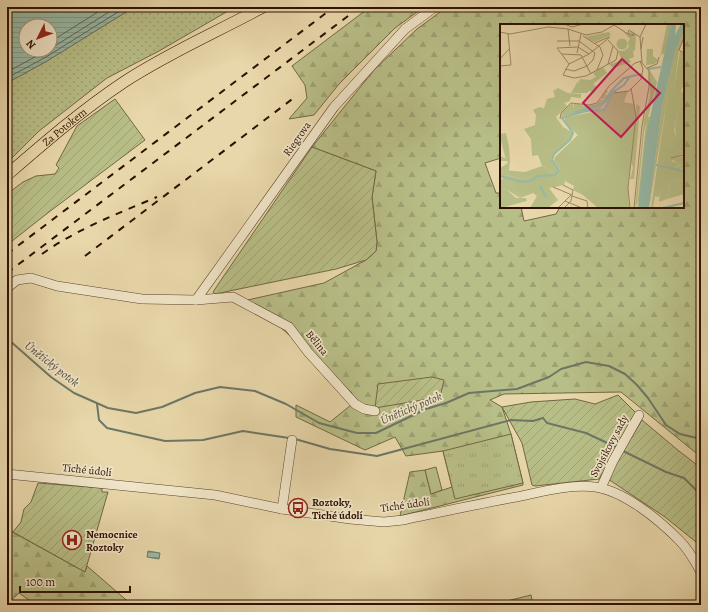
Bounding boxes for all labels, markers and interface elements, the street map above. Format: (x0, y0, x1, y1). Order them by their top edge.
north arrow (18, 18, 58, 58)
inset map (500, 24, 684, 208)
text: N (23, 36, 39, 52)
street label: Za Potokem (39, 104, 90, 149)
street label: Riegrova (280, 118, 315, 159)
street label: Bělina (302, 327, 332, 359)
water label: Únětický potok (21, 338, 83, 391)
water label: Únětický potok (378, 388, 445, 428)
street label: Svojsíkovy sady (586, 412, 632, 480)
street label: Tiché údolí (62, 460, 112, 480)
street label: Tiché údolí (379, 494, 431, 516)
place label: Roztoky, Tiché údolí (312, 495, 363, 523)
bus stop icon: Roztoky, Tiché údolí (287, 497, 309, 519)
place label: Nemocnice Roztoky (86, 527, 138, 555)
hospital icon: Nemocnice Roztoky (61, 529, 83, 551)
scale bar (20, 568, 130, 594)
text: 100 m (26, 574, 55, 590)

